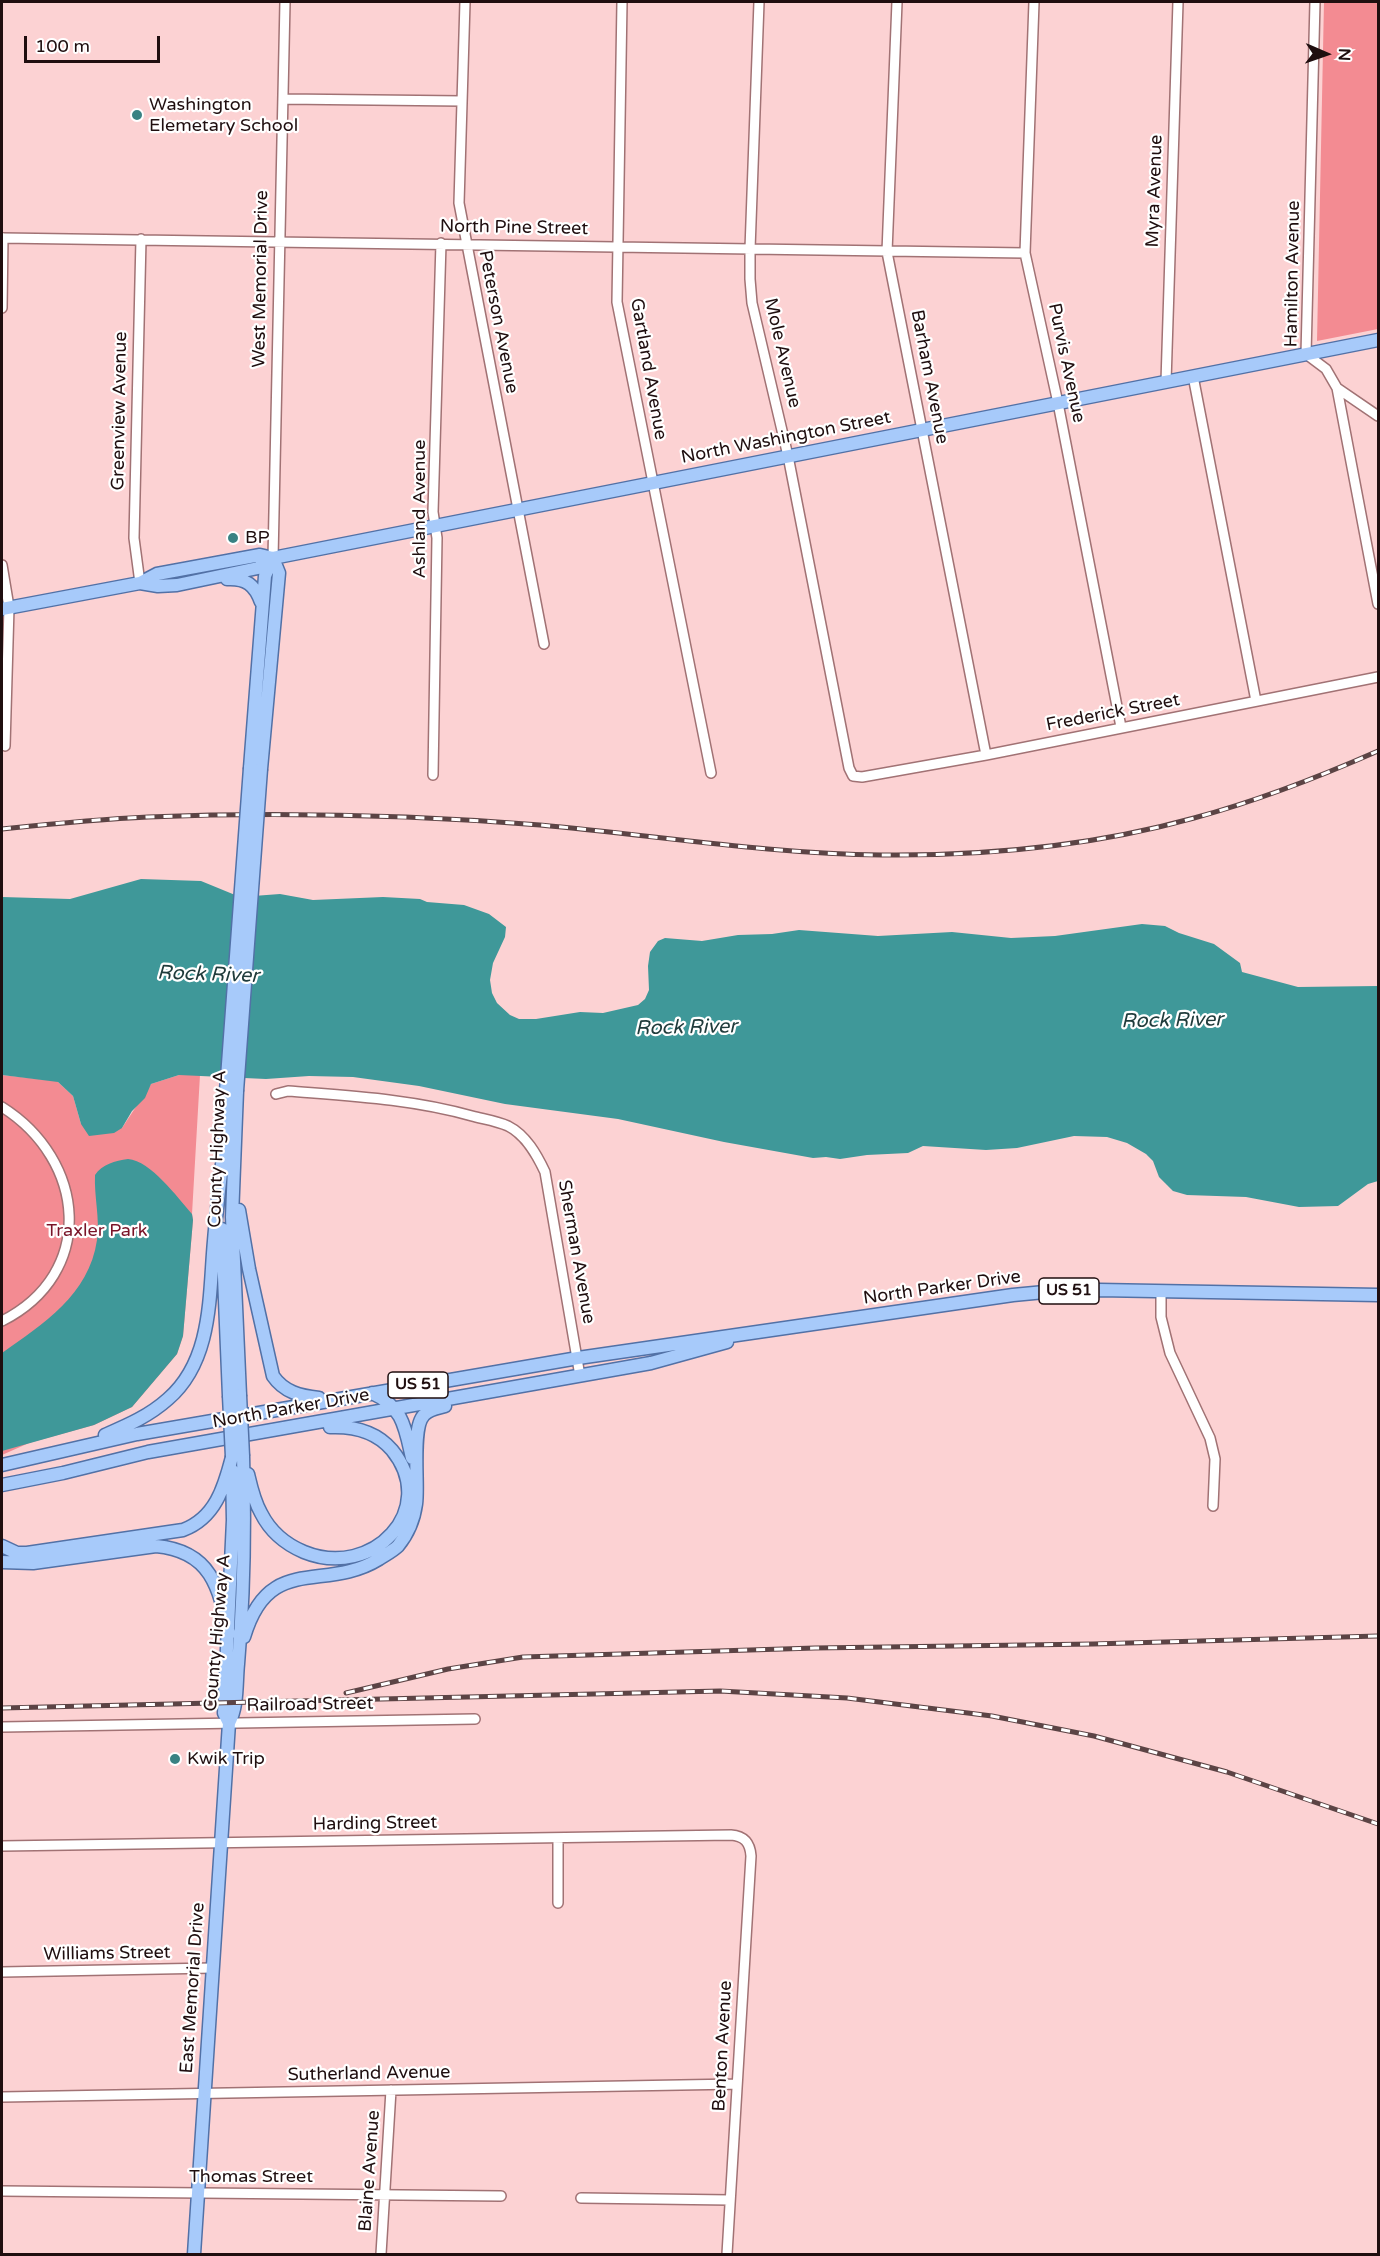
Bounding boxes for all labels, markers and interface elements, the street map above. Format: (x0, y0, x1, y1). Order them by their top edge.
scale bar (27, 24, 164, 62)
north arrow (1296, 24, 1356, 84)
text: 100 m (35, 35, 90, 57)
text: N (1334, 48, 1354, 61)
place label: Washington Elemetary School (149, 94, 298, 136)
marker: Washington Elemetary School (130, 108, 144, 122)
street label: Myra Avenue (1142, 134, 1168, 248)
street label: West Memorial Drive (249, 190, 273, 368)
street label: Hamilton Avenue (1281, 200, 1305, 348)
street label: North Pine Street (440, 216, 588, 240)
street label: Peterson Avenue (474, 249, 522, 395)
street label: Gartland Avenue (625, 296, 671, 442)
street label: Mole Avenue (759, 296, 805, 410)
street label: Purvis Avenue (1043, 301, 1089, 425)
street label: Barham Avenue (905, 308, 953, 446)
street label: Greenview Avenue (108, 331, 132, 491)
street label: North Washington Street (679, 407, 893, 469)
street label: Ashland Avenue (409, 439, 431, 579)
place label: BP (245, 527, 270, 549)
marker: BP (226, 531, 240, 545)
street label: Frederick Street (1044, 689, 1182, 737)
water label: Rock River (157, 961, 259, 989)
water label: Rock River (1121, 1008, 1223, 1034)
water label: Rock River (635, 1015, 737, 1041)
street label: County Highway A (204, 1070, 232, 1228)
street label: Sherman Avenue (553, 1178, 599, 1326)
park label: Traxler Park (46, 1220, 148, 1242)
street label: North Parker Drive (862, 1266, 1022, 1310)
road number: US 51 (1039, 1278, 1099, 1304)
road number: US 51 (388, 1372, 448, 1398)
street label: North Parker Drive (211, 1385, 371, 1433)
street label: County Highway A (200, 1553, 236, 1713)
street label: Railroad Street (246, 1693, 374, 1717)
place label: Kwik Trip (187, 1748, 265, 1770)
marker: Kwik Trip (168, 1752, 182, 1766)
street label: Harding Street (313, 1812, 437, 1836)
street label: East Memorial Drive (176, 1902, 210, 2074)
street label: Williams Street (43, 1942, 171, 1966)
street label: Benton Avenue (709, 1980, 737, 2112)
street label: Sutherland Avenue (287, 2062, 451, 2086)
street label: Blaine Avenue (355, 2110, 385, 2232)
street label: Thomas Street (189, 2166, 313, 2188)

